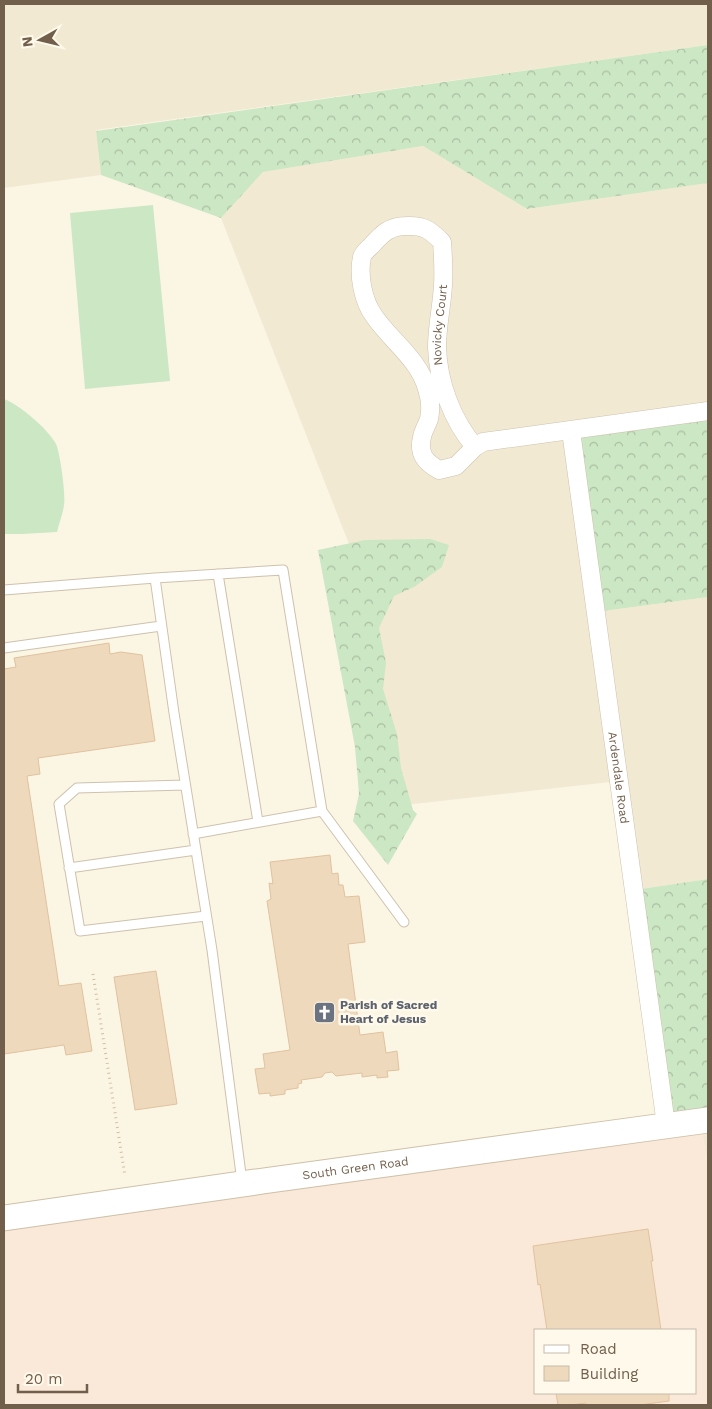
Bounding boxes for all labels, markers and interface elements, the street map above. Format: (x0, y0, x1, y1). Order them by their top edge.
north arrow (15, 15, 65, 65)
text: N (18, 36, 36, 48)
street label: Novicky Court (430, 284, 450, 366)
street label: Ardendale Road (605, 731, 632, 825)
place label: Parish of Sacred Heart of Jesus (340, 998, 437, 1026)
church icon: Parish of Sacred Heart of Jesus (312, 1000, 336, 1024)
street label: South Green Road (302, 1154, 409, 1183)
legend (534, 1329, 697, 1394)
text: Road (580, 1340, 617, 1358)
scale bar (18, 1362, 86, 1394)
text: Building (580, 1365, 638, 1383)
text: 20 m (25, 1370, 63, 1388)

